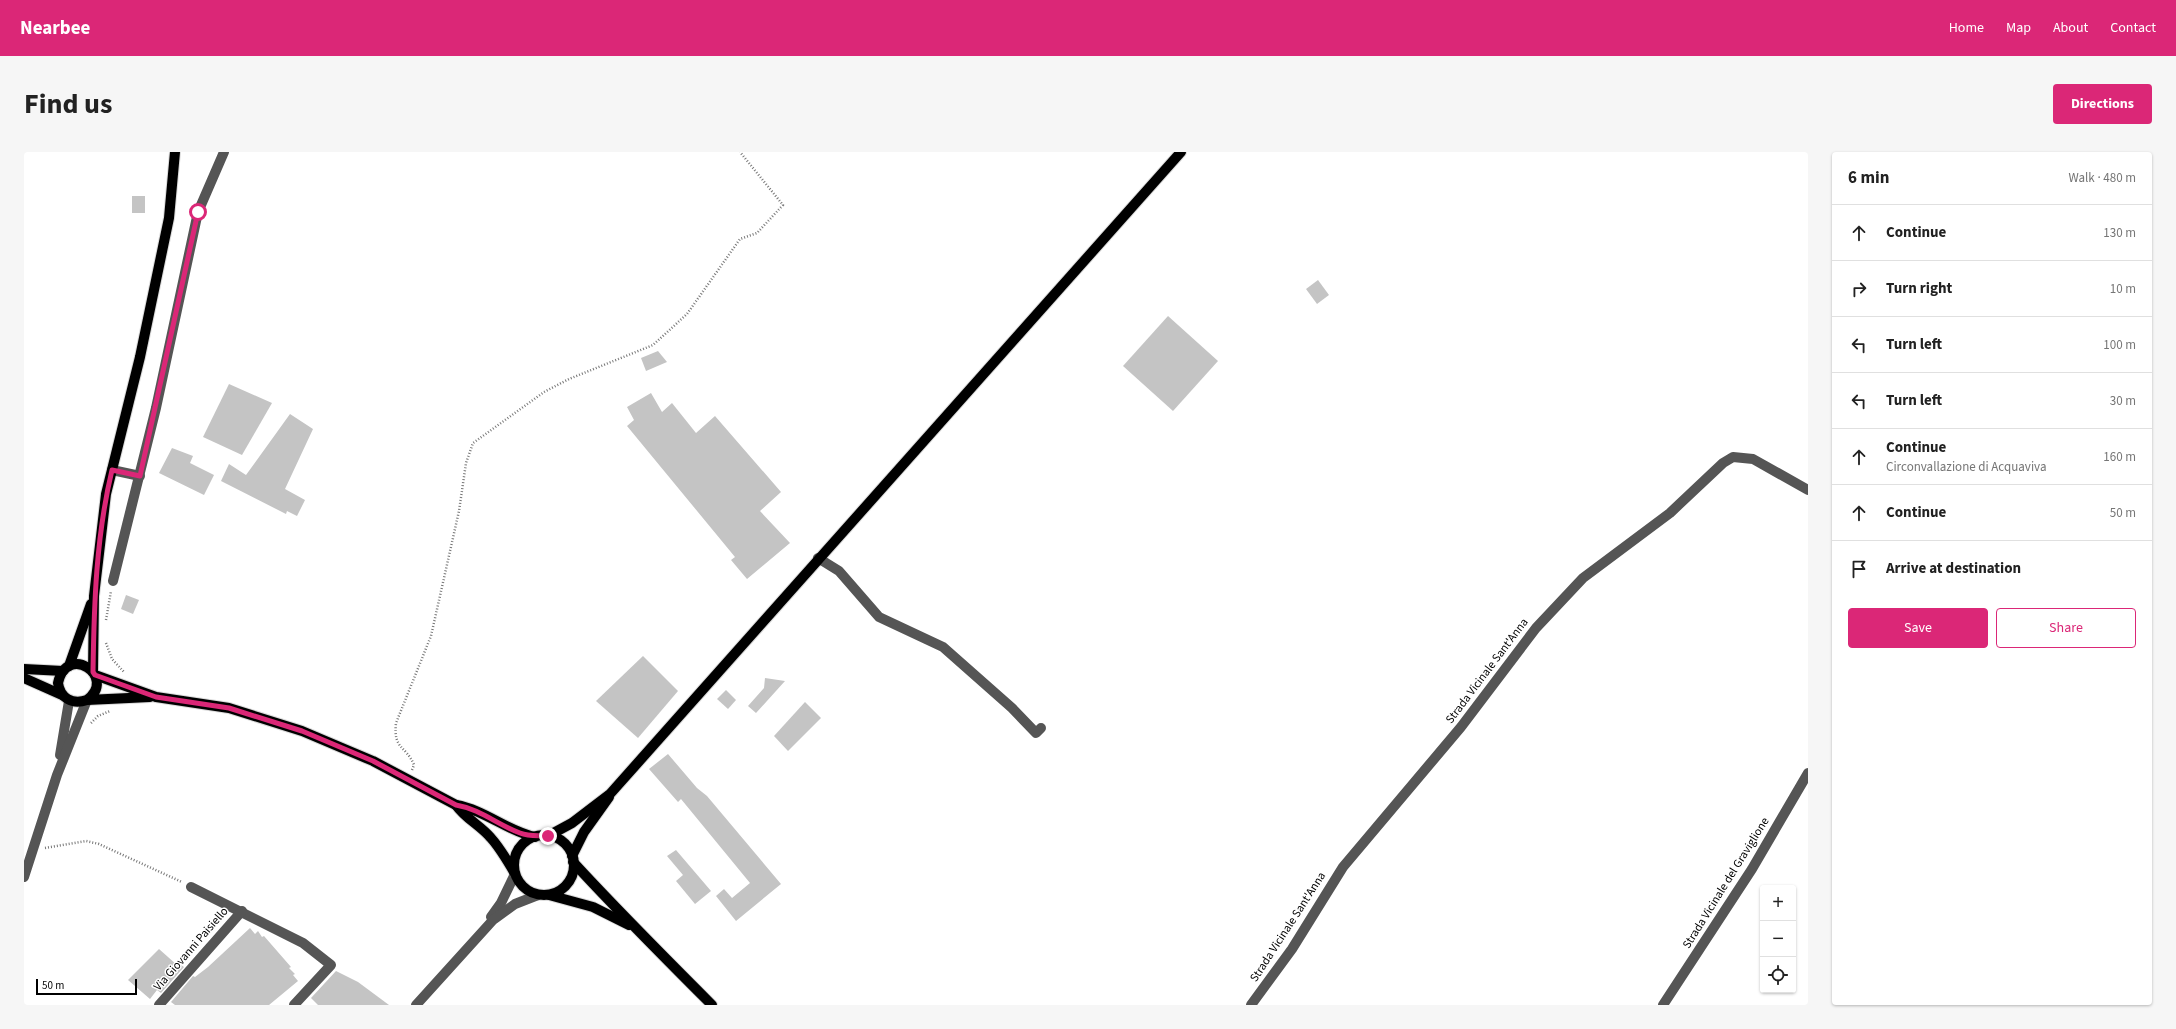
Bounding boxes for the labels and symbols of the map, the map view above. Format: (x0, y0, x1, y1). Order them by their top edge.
route start (189, 203, 207, 221)
street label: Strada Vicinale Sant'Anna (1442, 615, 1532, 727)
street label: Strada Vicinale del Graviglione (1679, 814, 1773, 952)
route end (539, 827, 557, 845)
street label: Strada Vicinale Sant'Anna (1246, 869, 1330, 985)
street label: Via Giovanni Paisiello (150, 903, 232, 995)
scale bar (36, 977, 137, 996)

